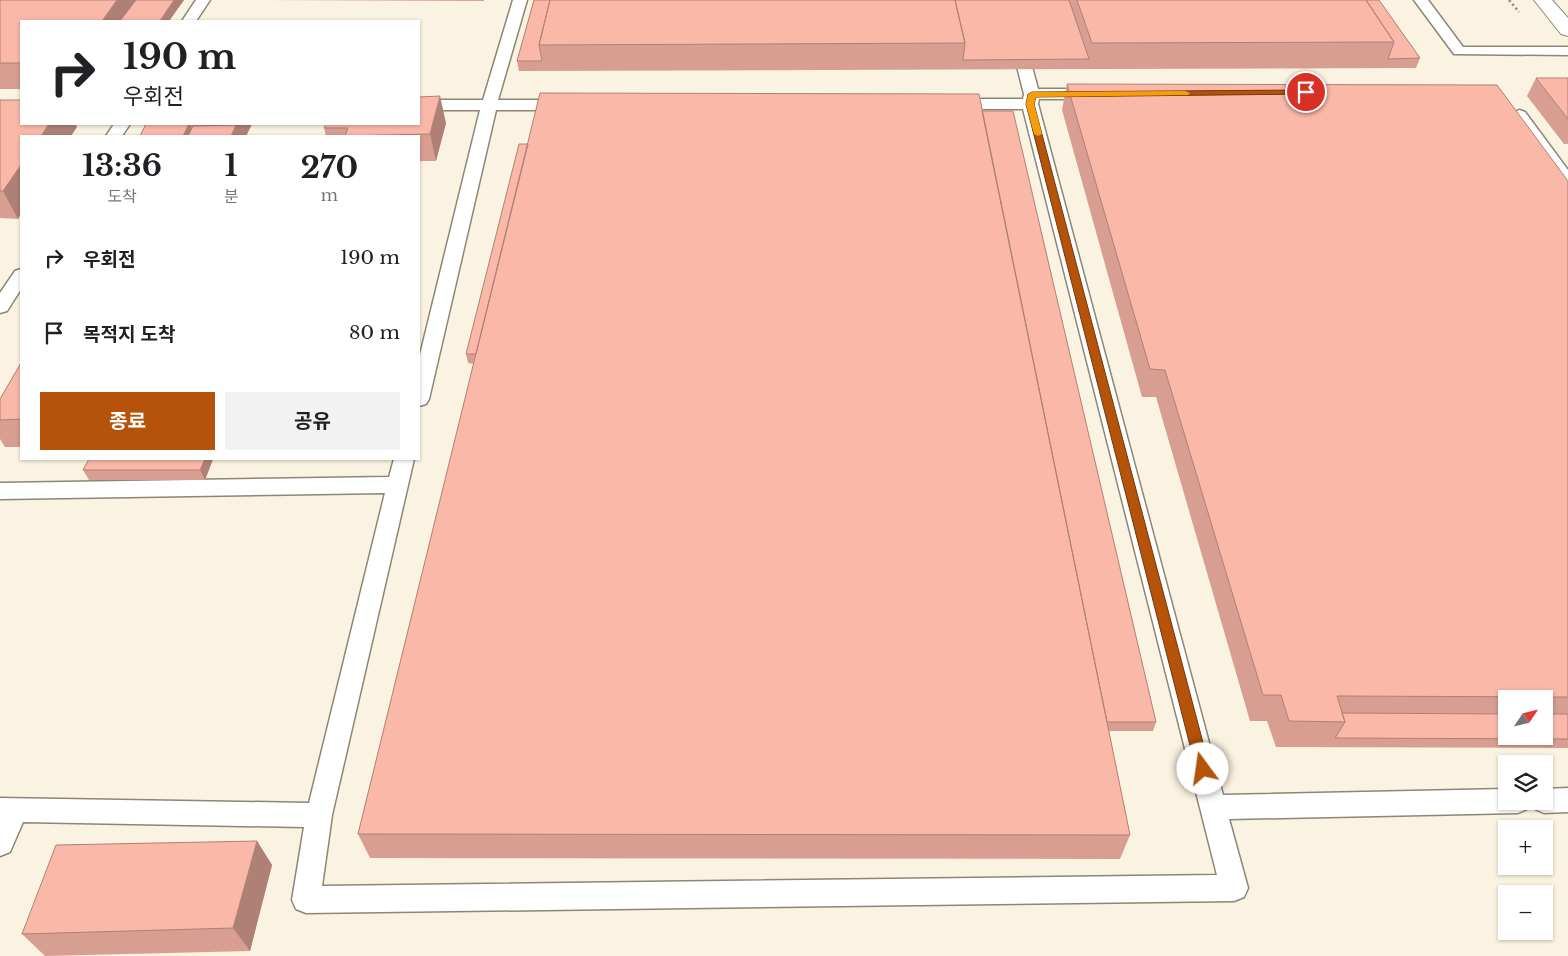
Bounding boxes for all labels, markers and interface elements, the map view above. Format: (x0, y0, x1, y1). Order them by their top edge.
text: 190 m (123, 35, 236, 78)
icon: right (40, 40, 105, 105)
pin (1285, 71, 1327, 113)
icon: arrive (1292, 78, 1320, 106)
text: 우회전 (123, 83, 184, 110)
text: 13:36 (82, 147, 162, 184)
text: 1 (225, 147, 238, 184)
text: 270 (300, 149, 358, 186)
text: m (321, 185, 338, 205)
text: 도착 (107, 186, 137, 206)
text: 분 (224, 186, 239, 206)
icon: right (40, 244, 68, 272)
text: 190 m (340, 246, 400, 269)
text: 우회전 (83, 248, 135, 271)
icon: arrive (40, 319, 68, 347)
text: 80 m (349, 321, 400, 344)
text: 목적지 도착 (83, 323, 175, 346)
button: 종료 (40, 392, 215, 450)
button: 공유 (225, 392, 400, 450)
north arrow (1498, 690, 1552, 745)
map controls (1498, 690, 1553, 940)
position arrow (1176, 742, 1228, 794)
button: layers (1498, 755, 1553, 810)
button: + (1498, 820, 1553, 875)
button: − (1498, 885, 1553, 940)

